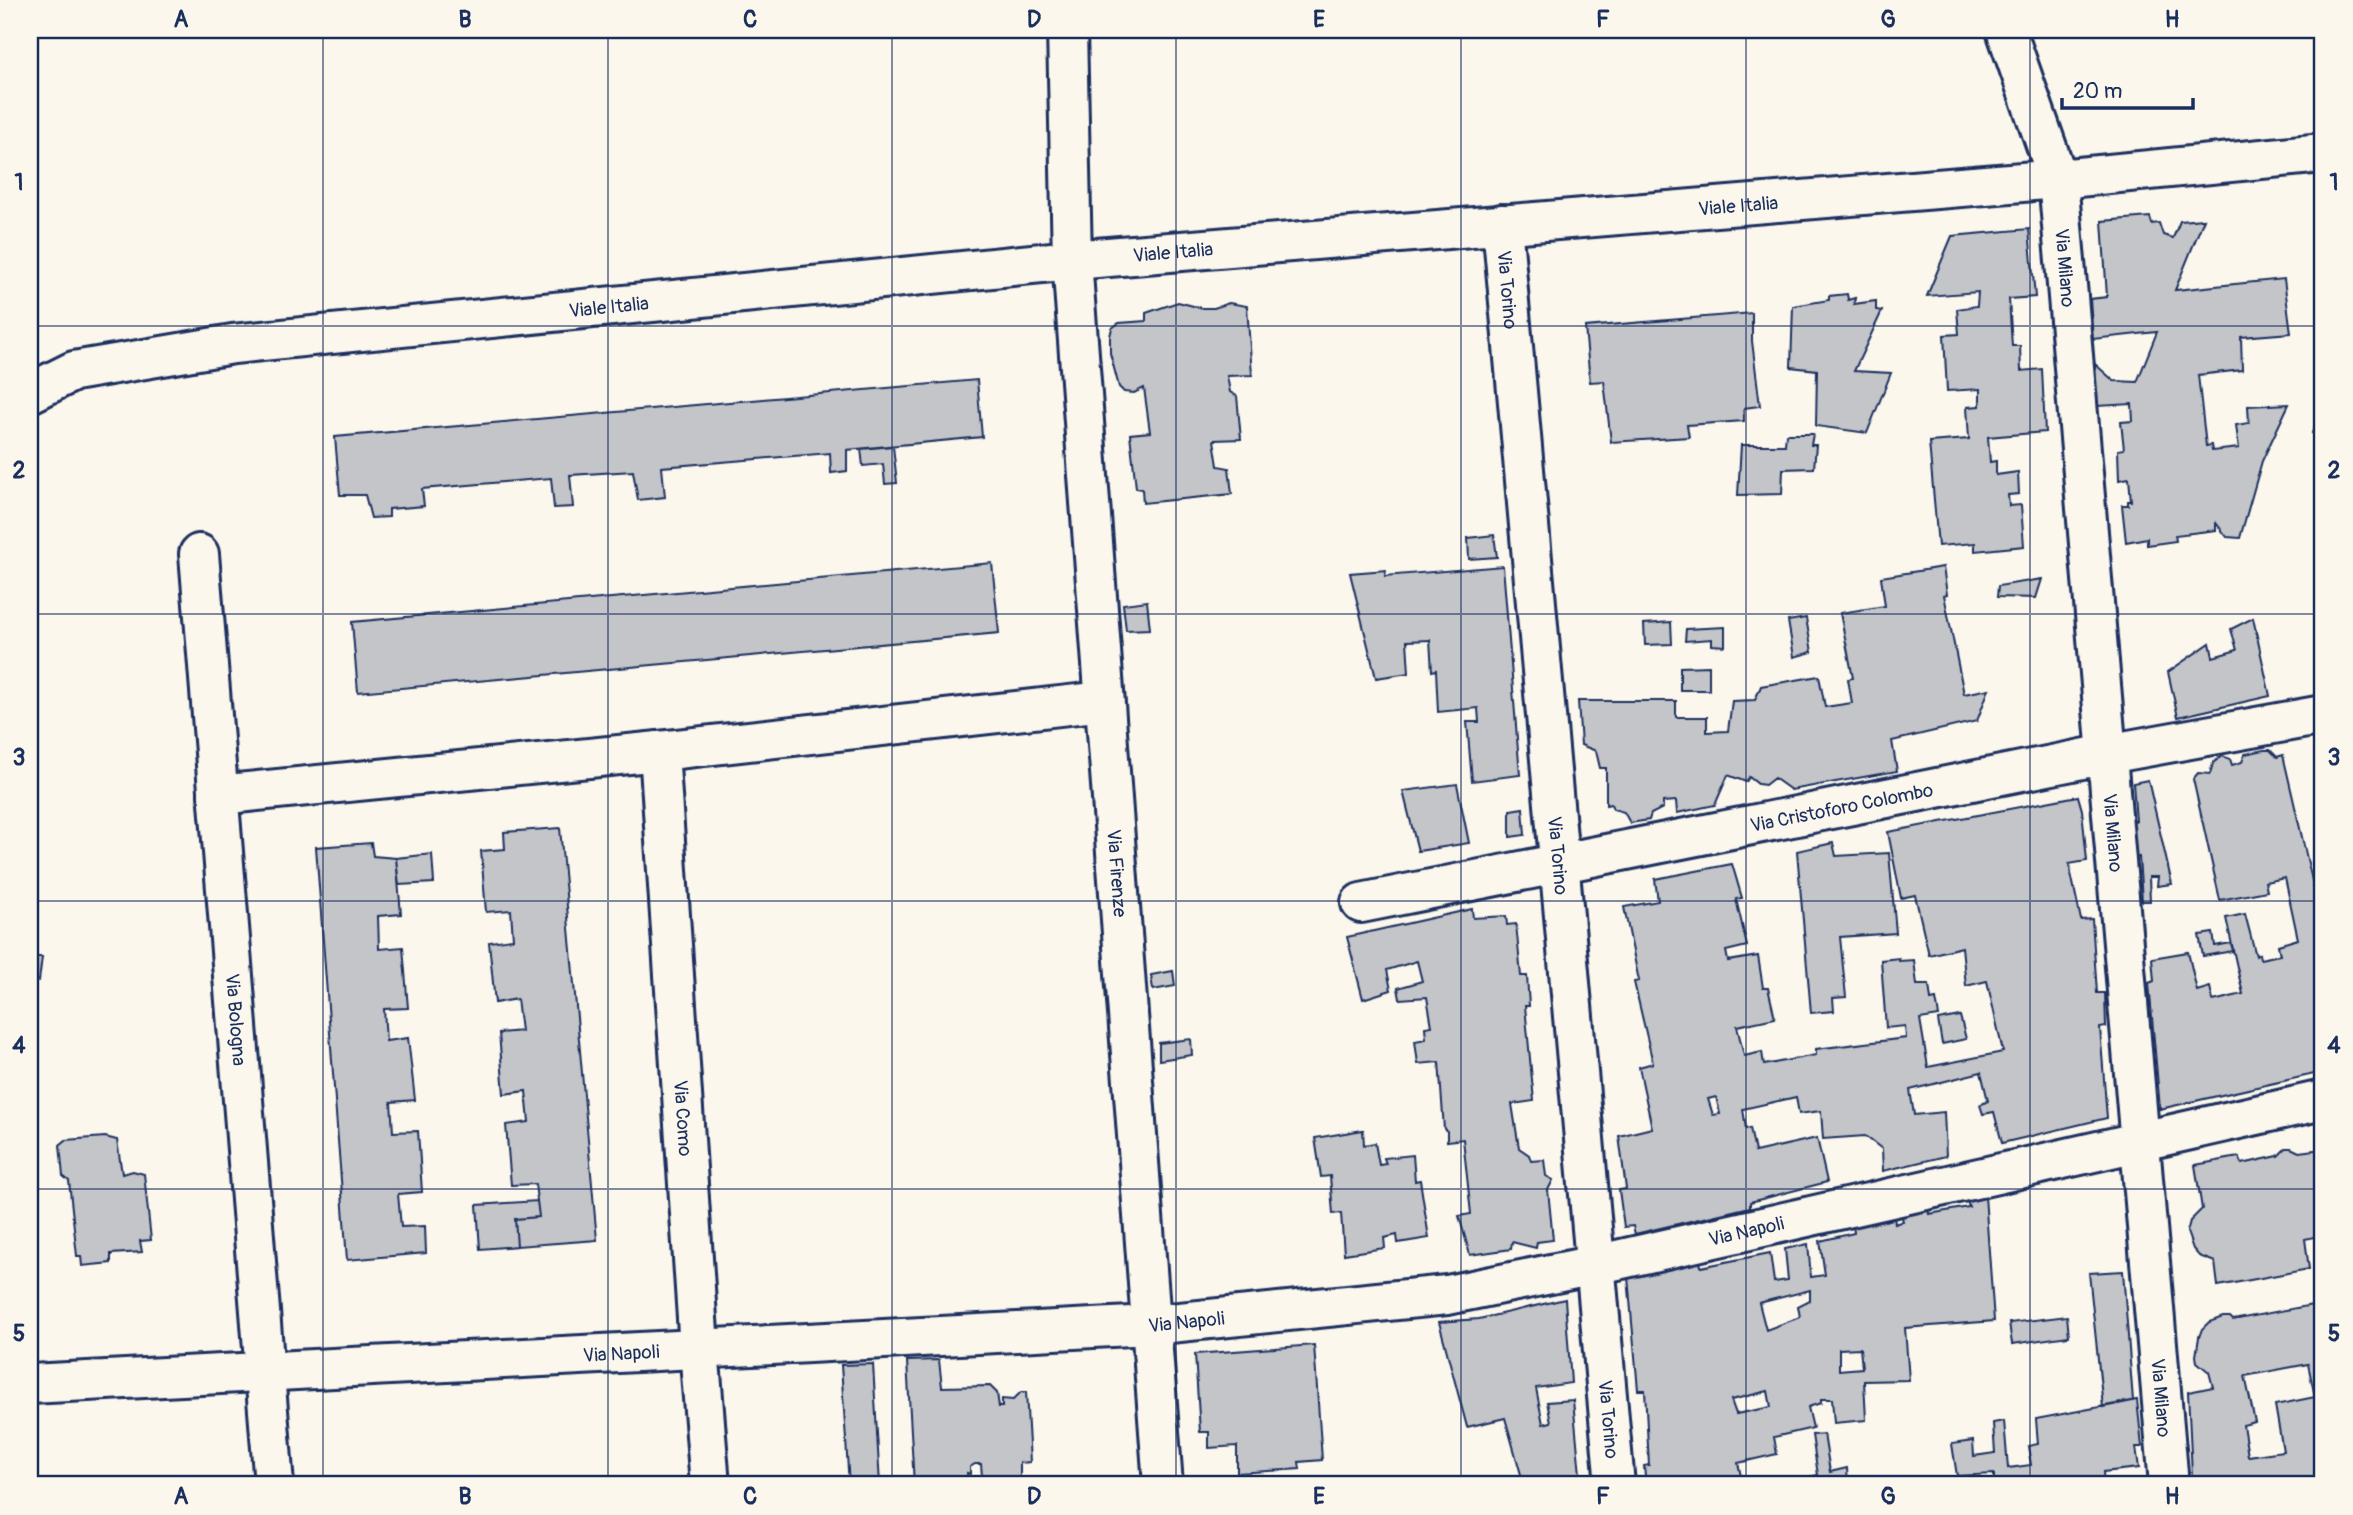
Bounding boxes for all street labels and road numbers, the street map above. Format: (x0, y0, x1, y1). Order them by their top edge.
street label: Viale Italia (1697, 191, 1779, 222)
street label: Via Milano (2049, 228, 2080, 308)
street label: Viale Italia (1132, 237, 1214, 268)
street label: Via Torino (1491, 249, 1522, 330)
street label: Viale Italia (568, 291, 650, 323)
street label: Via Cristoforo Colombo (1748, 778, 1935, 838)
street label: Via Milano (2097, 793, 2128, 873)
street label: Via Torino (1542, 815, 1573, 896)
street label: Via Firenze (1101, 829, 1132, 919)
street label: Via Bologna (220, 972, 251, 1067)
street label: Via Como (668, 1079, 697, 1157)
street label: Via Napoli (1706, 1212, 1786, 1252)
street label: Via Napoli (1147, 1307, 1226, 1338)
street label: Via Napoli (582, 1340, 660, 1368)
street label: Via Milano (2145, 1358, 2176, 1438)
street label: Via Torino (1593, 1379, 1624, 1460)

